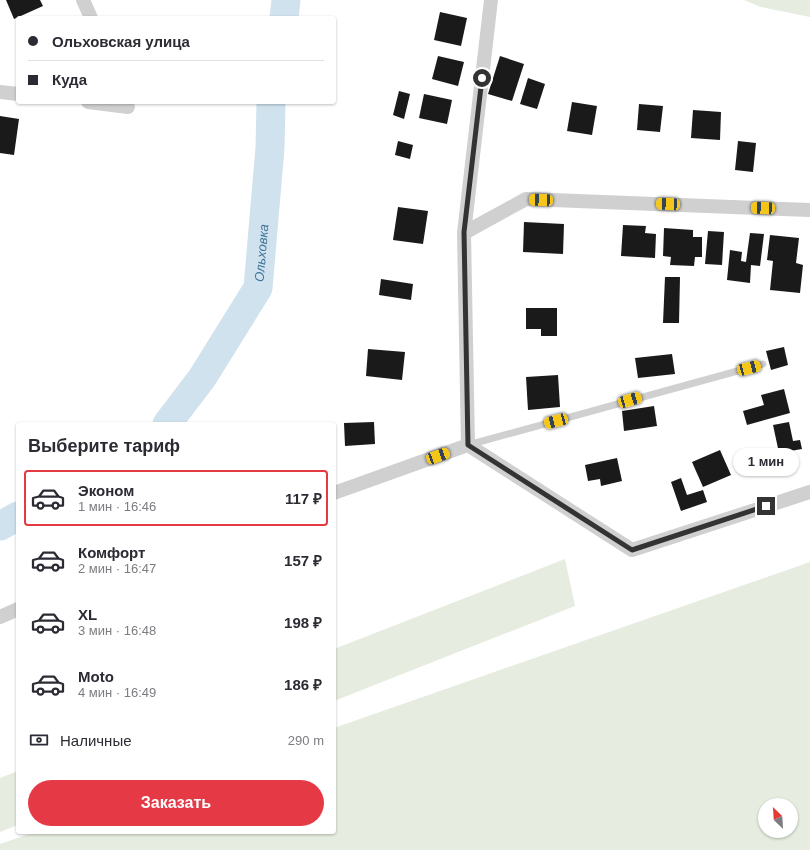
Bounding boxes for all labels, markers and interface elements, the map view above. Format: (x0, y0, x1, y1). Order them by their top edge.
text: Ольховская улица (52, 33, 190, 50)
route start (473, 69, 491, 87)
text: Куда (52, 71, 87, 88)
car (529, 194, 553, 206)
car (656, 198, 680, 210)
car (751, 202, 775, 214)
water label: Ольховка (251, 223, 271, 282)
car (736, 359, 762, 377)
car (617, 391, 643, 409)
car (543, 412, 569, 430)
text: Выберите тариф (28, 436, 180, 456)
car (425, 446, 451, 466)
callout: 1 мин (733, 448, 799, 476)
text: 1 мин (748, 454, 784, 469)
icon: car (30, 480, 66, 516)
text: Эконом (78, 482, 134, 499)
text: 117 ₽ (285, 490, 322, 507)
route end (757, 497, 775, 515)
text: 1 мин · 16:46 (78, 499, 156, 514)
icon: car (30, 542, 66, 578)
text: Комфорт (78, 544, 145, 561)
text: 157 ₽ (284, 552, 322, 569)
text: 2 мин · 16:47 (78, 561, 156, 576)
icon: car (30, 604, 66, 640)
text: XL (78, 606, 97, 623)
text: 198 ₽ (284, 614, 322, 631)
text: 3 мин · 16:48 (78, 623, 156, 638)
icon: car (30, 666, 66, 702)
text: Moto (78, 668, 114, 685)
text: 186 ₽ (284, 676, 322, 693)
text: 4 мин · 16:49 (78, 685, 156, 700)
icon: cash (28, 729, 50, 751)
text: Наличные (60, 732, 132, 749)
text: 290 m (288, 733, 324, 748)
button: Заказать (28, 780, 324, 826)
north arrow (758, 798, 798, 838)
map controls (758, 798, 798, 838)

